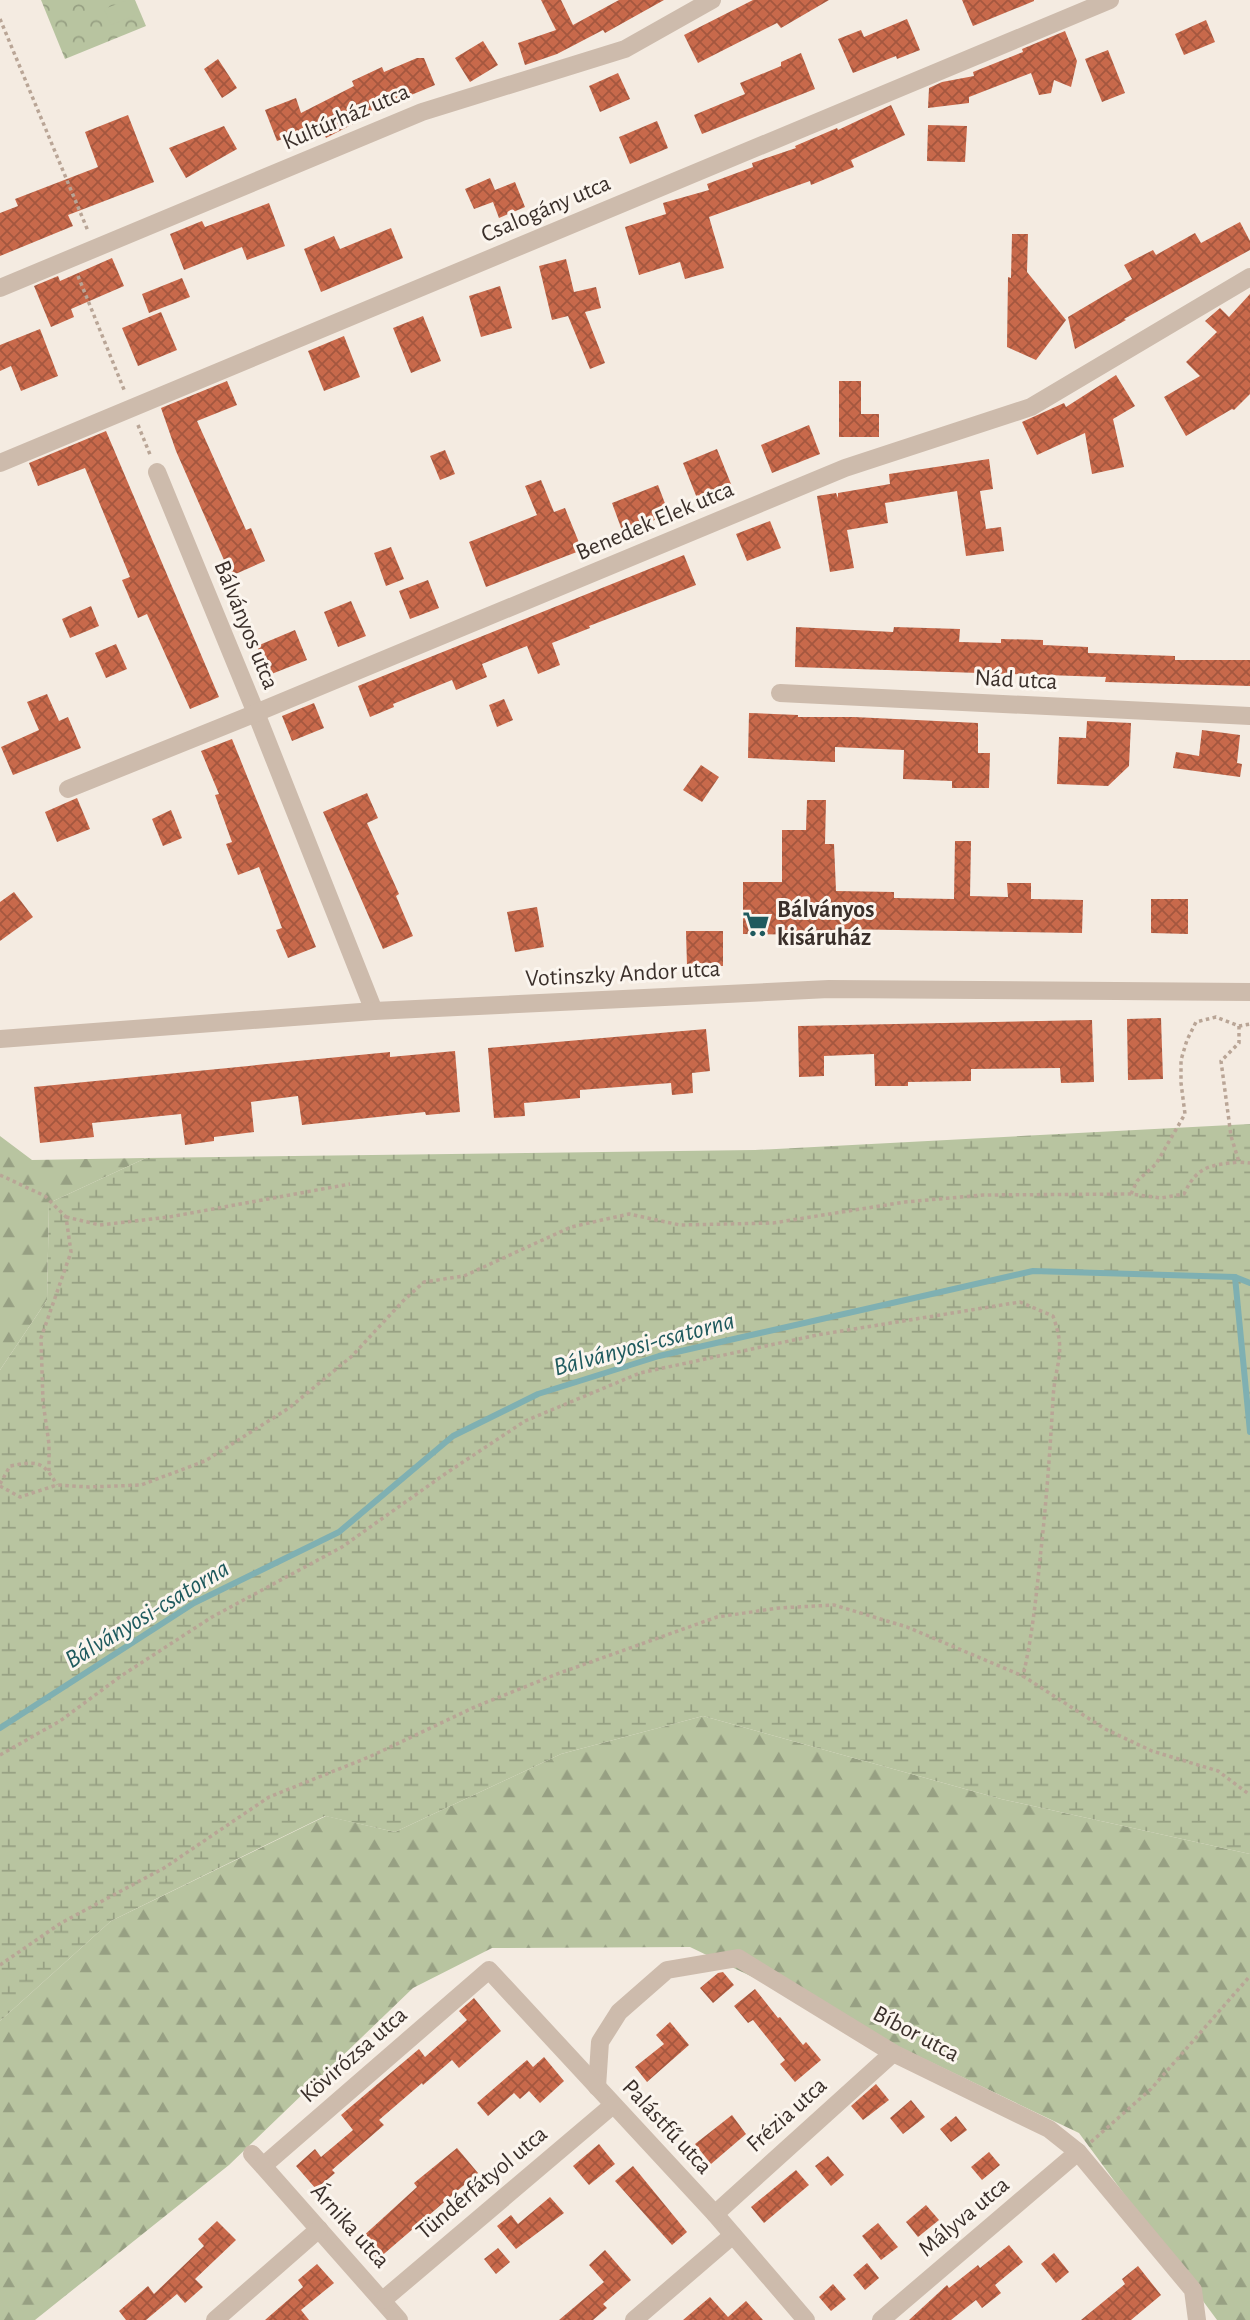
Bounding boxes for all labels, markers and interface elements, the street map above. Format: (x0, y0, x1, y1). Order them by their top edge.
street label: Kultúrház utca (279, 79, 413, 155)
street label: Csalogány utca (478, 171, 614, 247)
street label: Benedek Elek utca (573, 477, 737, 565)
street label: Bálványos utca (209, 557, 283, 693)
street label: Nád utca (974, 666, 1058, 694)
place label: Bálványos kisáruház (777, 898, 874, 950)
supermarket icon: Bálványos kisáruház (741, 909, 771, 939)
street label: Votinszky Andor utca (525, 957, 721, 991)
water label: Bálványosi-csatorna (551, 1307, 737, 1381)
water label: Bálványosi-csatorna (60, 1555, 234, 1673)
street label: Bíbor utca (869, 2001, 963, 2067)
street label: Kövirózsa utca (296, 2002, 412, 2108)
street label: Frézia utca (742, 2073, 832, 2157)
street label: Palástfű utca (617, 2075, 717, 2179)
street label: Tündérfátyol utca (412, 2122, 552, 2244)
street label: Mályva utca (914, 2172, 1014, 2262)
street label: Árnika utca (306, 2178, 395, 2273)

